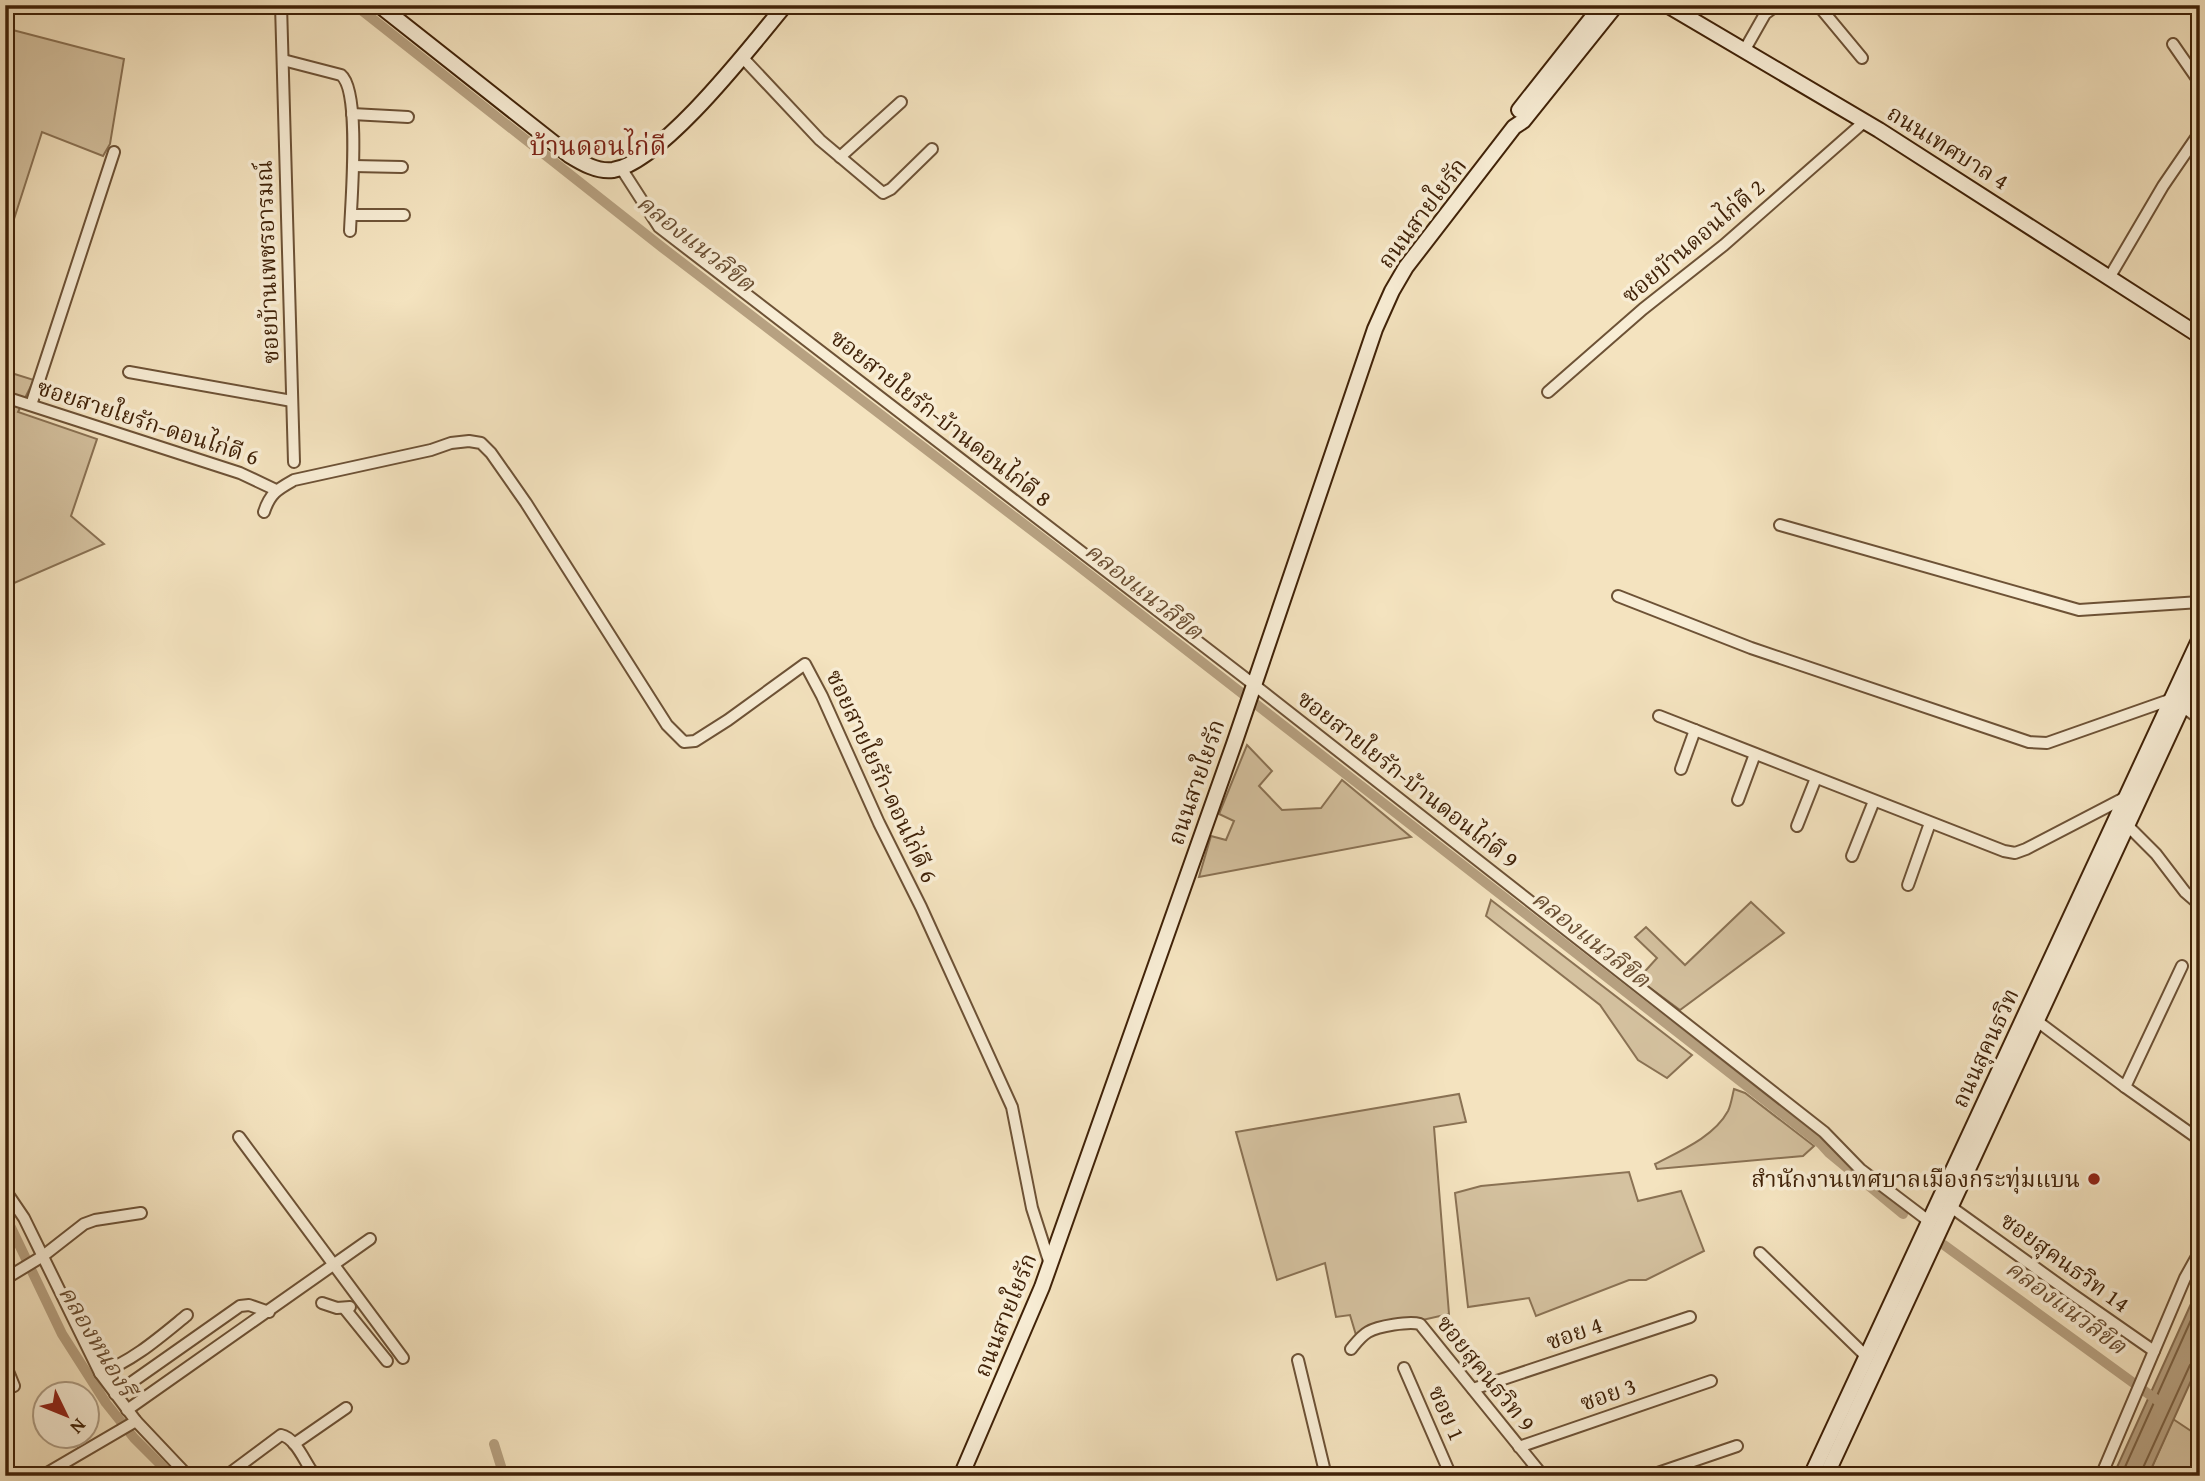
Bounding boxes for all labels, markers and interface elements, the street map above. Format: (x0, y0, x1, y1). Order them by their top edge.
street label: ถนนเทศบาล 4 (1881, 96, 2015, 197)
district label: บ้านดอนไก่ดี (530, 126, 666, 165)
street label: ถนนสายใยรัก (1369, 150, 1474, 275)
street label: ซอยบ้านเพชรอารมณ์ (246, 160, 287, 364)
street label: ซอยบัานดอนไก่ดี 2 (1614, 171, 1771, 310)
water label: คลองแนวลิขิต (630, 185, 763, 300)
street label: ซอยสายใยรัก-บ้านดอนไก่ดี 8 (824, 321, 1059, 514)
street label: ซอยสายใยรัก-ดอนไก่ดี 6 (33, 370, 263, 473)
water label: คลองแนวลิขิต (1078, 533, 1211, 648)
street label: ซอยสายใยรัก-ดอนไก่ดี 6 (819, 664, 946, 888)
street label: ซอยสายใยรัก-บ้านดอนไก่ดี 9 (1291, 682, 1526, 875)
street label: ถนนสายใยรัก (1159, 715, 1232, 849)
water label: คลองแนวลิขิต (1525, 881, 1658, 996)
street label: ถนนสุคนธวิท (1942, 983, 2027, 1113)
place label: สำนักงานเทศบาลเมืองกระทุ่มแบน (1751, 1162, 2080, 1195)
marker: สำนักงานเทศบาลเมืองกระทุ่มแบน (2086, 1171, 2102, 1187)
street label: ซอยสุคนธวิท 14 (1994, 1204, 2137, 1320)
street label: ถนนสายใยรัก (965, 1248, 1044, 1382)
water label: คลองแนวลิขิต (1999, 1251, 2134, 1363)
water label: คลองหนองรี (50, 1278, 147, 1407)
street label: ซอยสุคนธวิท 9 (1429, 1307, 1544, 1438)
street label: ซอย 4 (1541, 1308, 1606, 1357)
street label: ซอย 3 (1575, 1369, 1640, 1418)
north arrow (32, 1380, 102, 1450)
street label: ซอย 1 (1421, 1380, 1474, 1446)
text: N (64, 1412, 93, 1441)

